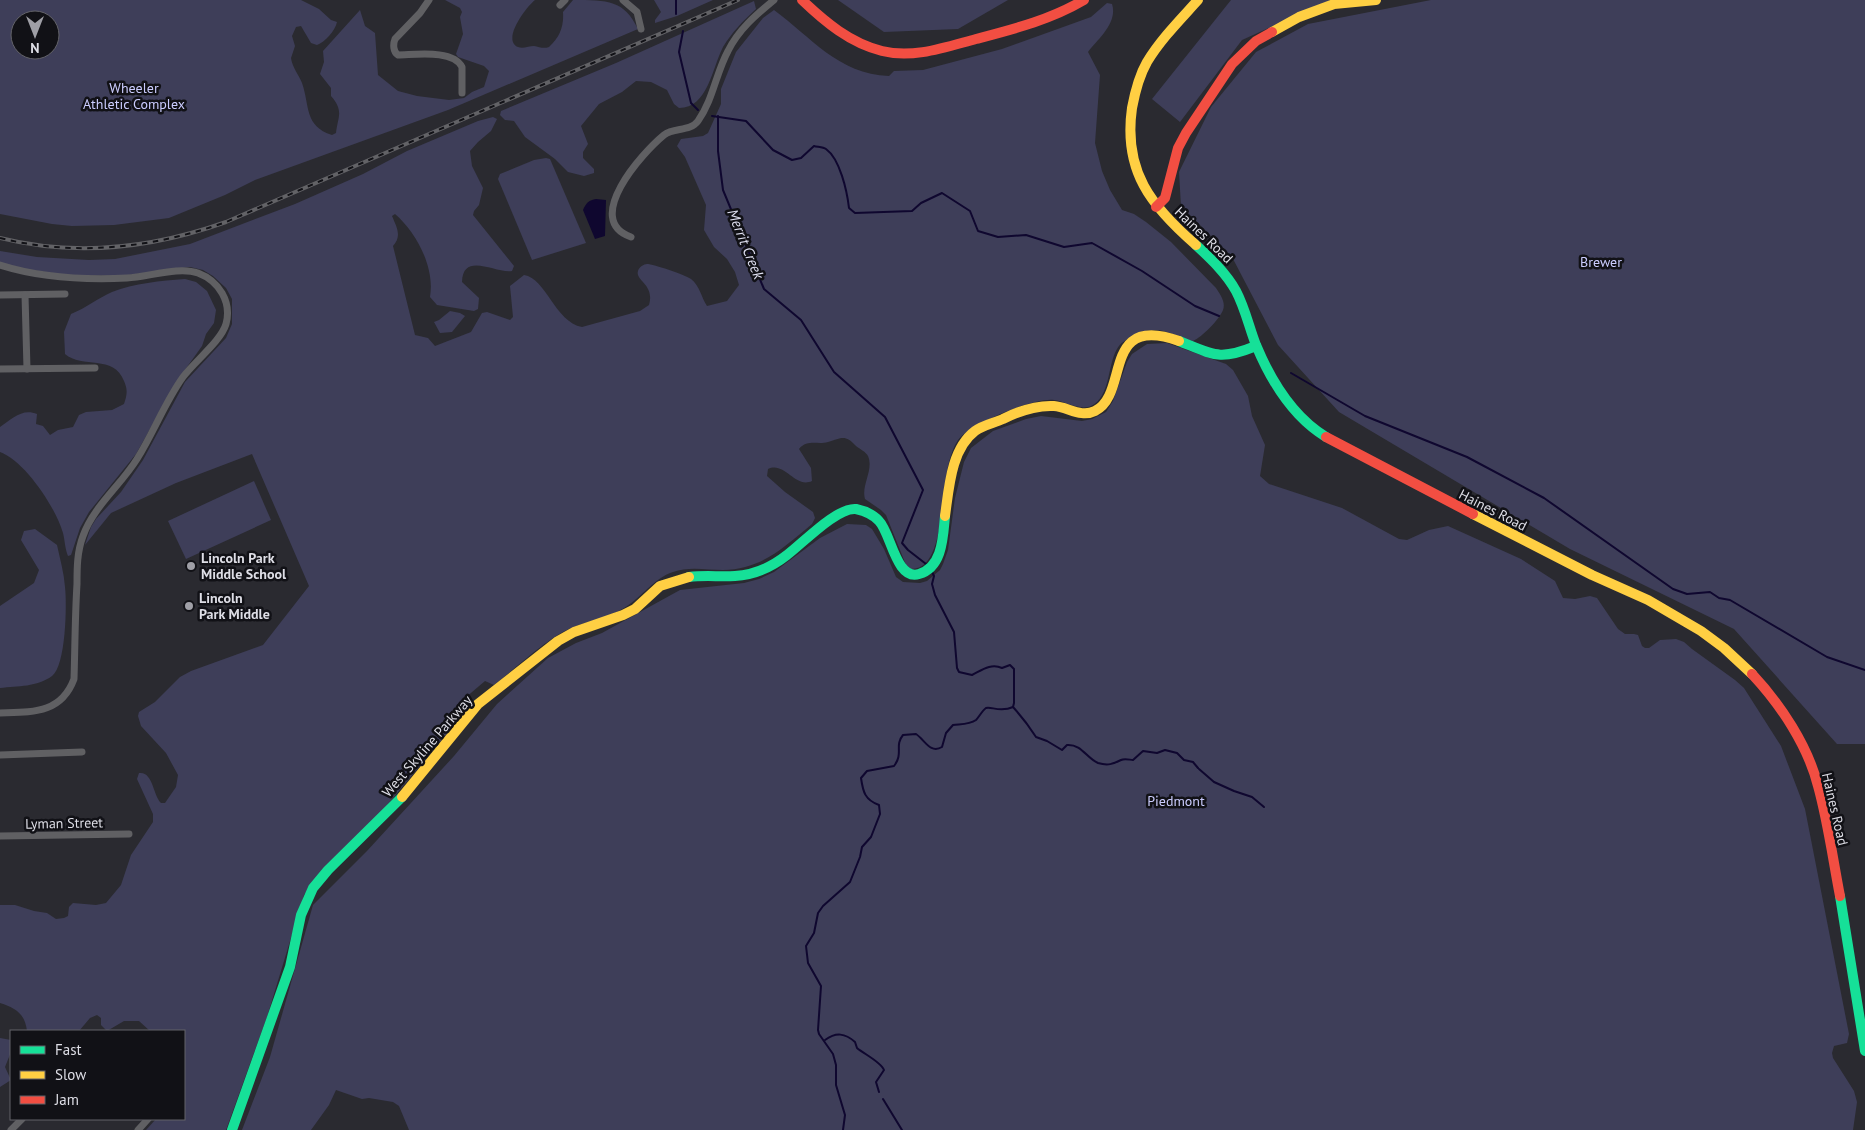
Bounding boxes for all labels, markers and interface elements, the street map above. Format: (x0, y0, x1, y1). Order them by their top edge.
north arrow (10, 10, 60, 60)
text: N (30, 39, 40, 57)
park label: Wheeler Athletic Complex (83, 79, 185, 113)
street label: Haines Road (1171, 203, 1237, 267)
water label: Merrit Creek (723, 206, 769, 283)
park label: Brewer (1580, 253, 1622, 271)
street label: Haines Road (1456, 485, 1530, 535)
place label: Lincoln Park Middle School (201, 549, 287, 583)
marker: Lincoln Park Middle School (185, 560, 197, 572)
place label: Lincoln Park Middle (199, 589, 270, 623)
marker: Lincoln Park Middle (183, 600, 195, 612)
street label: West Skyline Parkway (378, 691, 476, 801)
street label: Haines Road (1818, 771, 1852, 847)
park label: Piedmont (1147, 792, 1205, 810)
street label: Lyman Street (25, 813, 103, 833)
legend (10, 1030, 185, 1120)
text: Fast (55, 1040, 82, 1059)
text: Slow (55, 1065, 86, 1084)
text: Jam (54, 1090, 79, 1109)

